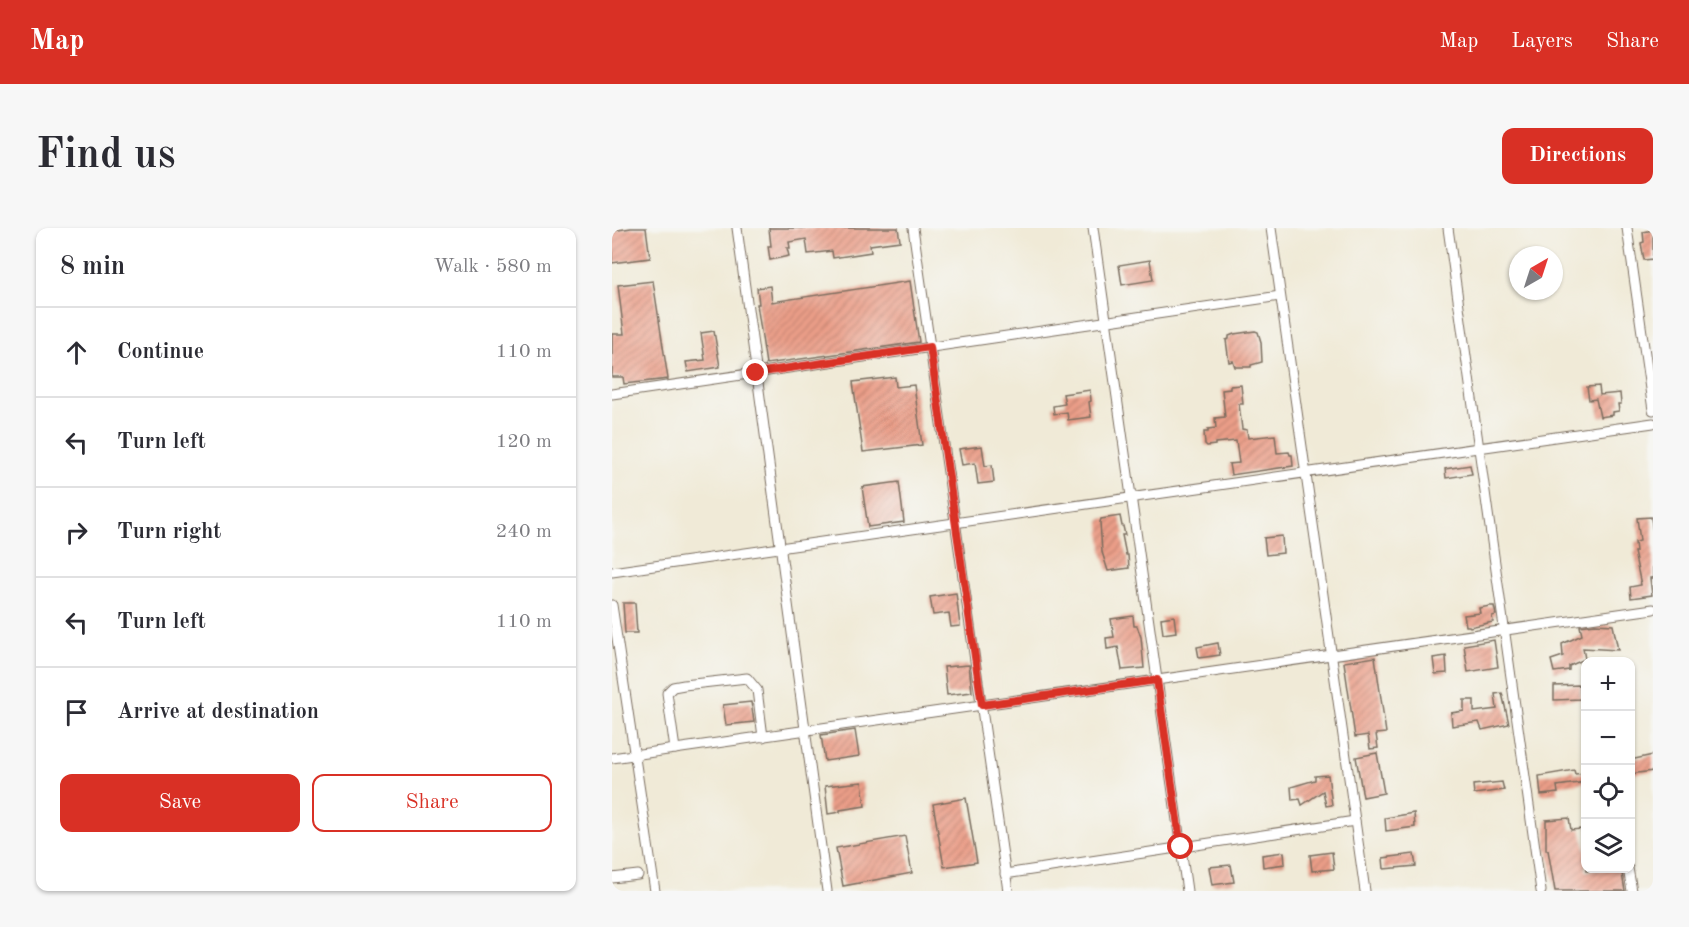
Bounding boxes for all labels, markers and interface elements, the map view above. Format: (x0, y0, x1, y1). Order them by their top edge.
text: Map (30, 28, 84, 56)
text: Map (1439, 31, 1478, 52)
text: Layers (1511, 31, 1573, 52)
text: Share (1606, 31, 1659, 52)
button: Directions (1502, 128, 1653, 184)
text: Find us (36, 135, 175, 177)
north arrow (1509, 246, 1563, 300)
text: 8 min (60, 254, 125, 280)
text: Walk · 580 m (433, 257, 552, 277)
icon: ahead (60, 336, 93, 369)
text: Continue (117, 341, 204, 363)
text: 110 m (496, 342, 552, 362)
route end (742, 359, 768, 385)
icon: left (60, 426, 93, 459)
text: Turn left (117, 431, 206, 453)
text: 120 m (496, 432, 552, 452)
icon: right (60, 516, 93, 549)
text: Turn right (117, 521, 221, 543)
text: 240 m (496, 522, 552, 542)
icon: left (60, 606, 93, 639)
text: Turn left (117, 611, 206, 633)
text: 110 m (496, 612, 552, 632)
map controls (1581, 657, 1635, 873)
button: + (1581, 657, 1635, 711)
icon: arrive (60, 696, 93, 729)
text: Arrive at destination (117, 701, 319, 723)
button: − (1581, 711, 1635, 765)
button: locate (1581, 765, 1635, 819)
button: Save (60, 774, 300, 832)
button: Share (312, 774, 552, 832)
button: layers (1581, 819, 1635, 873)
route start (1167, 833, 1193, 859)

